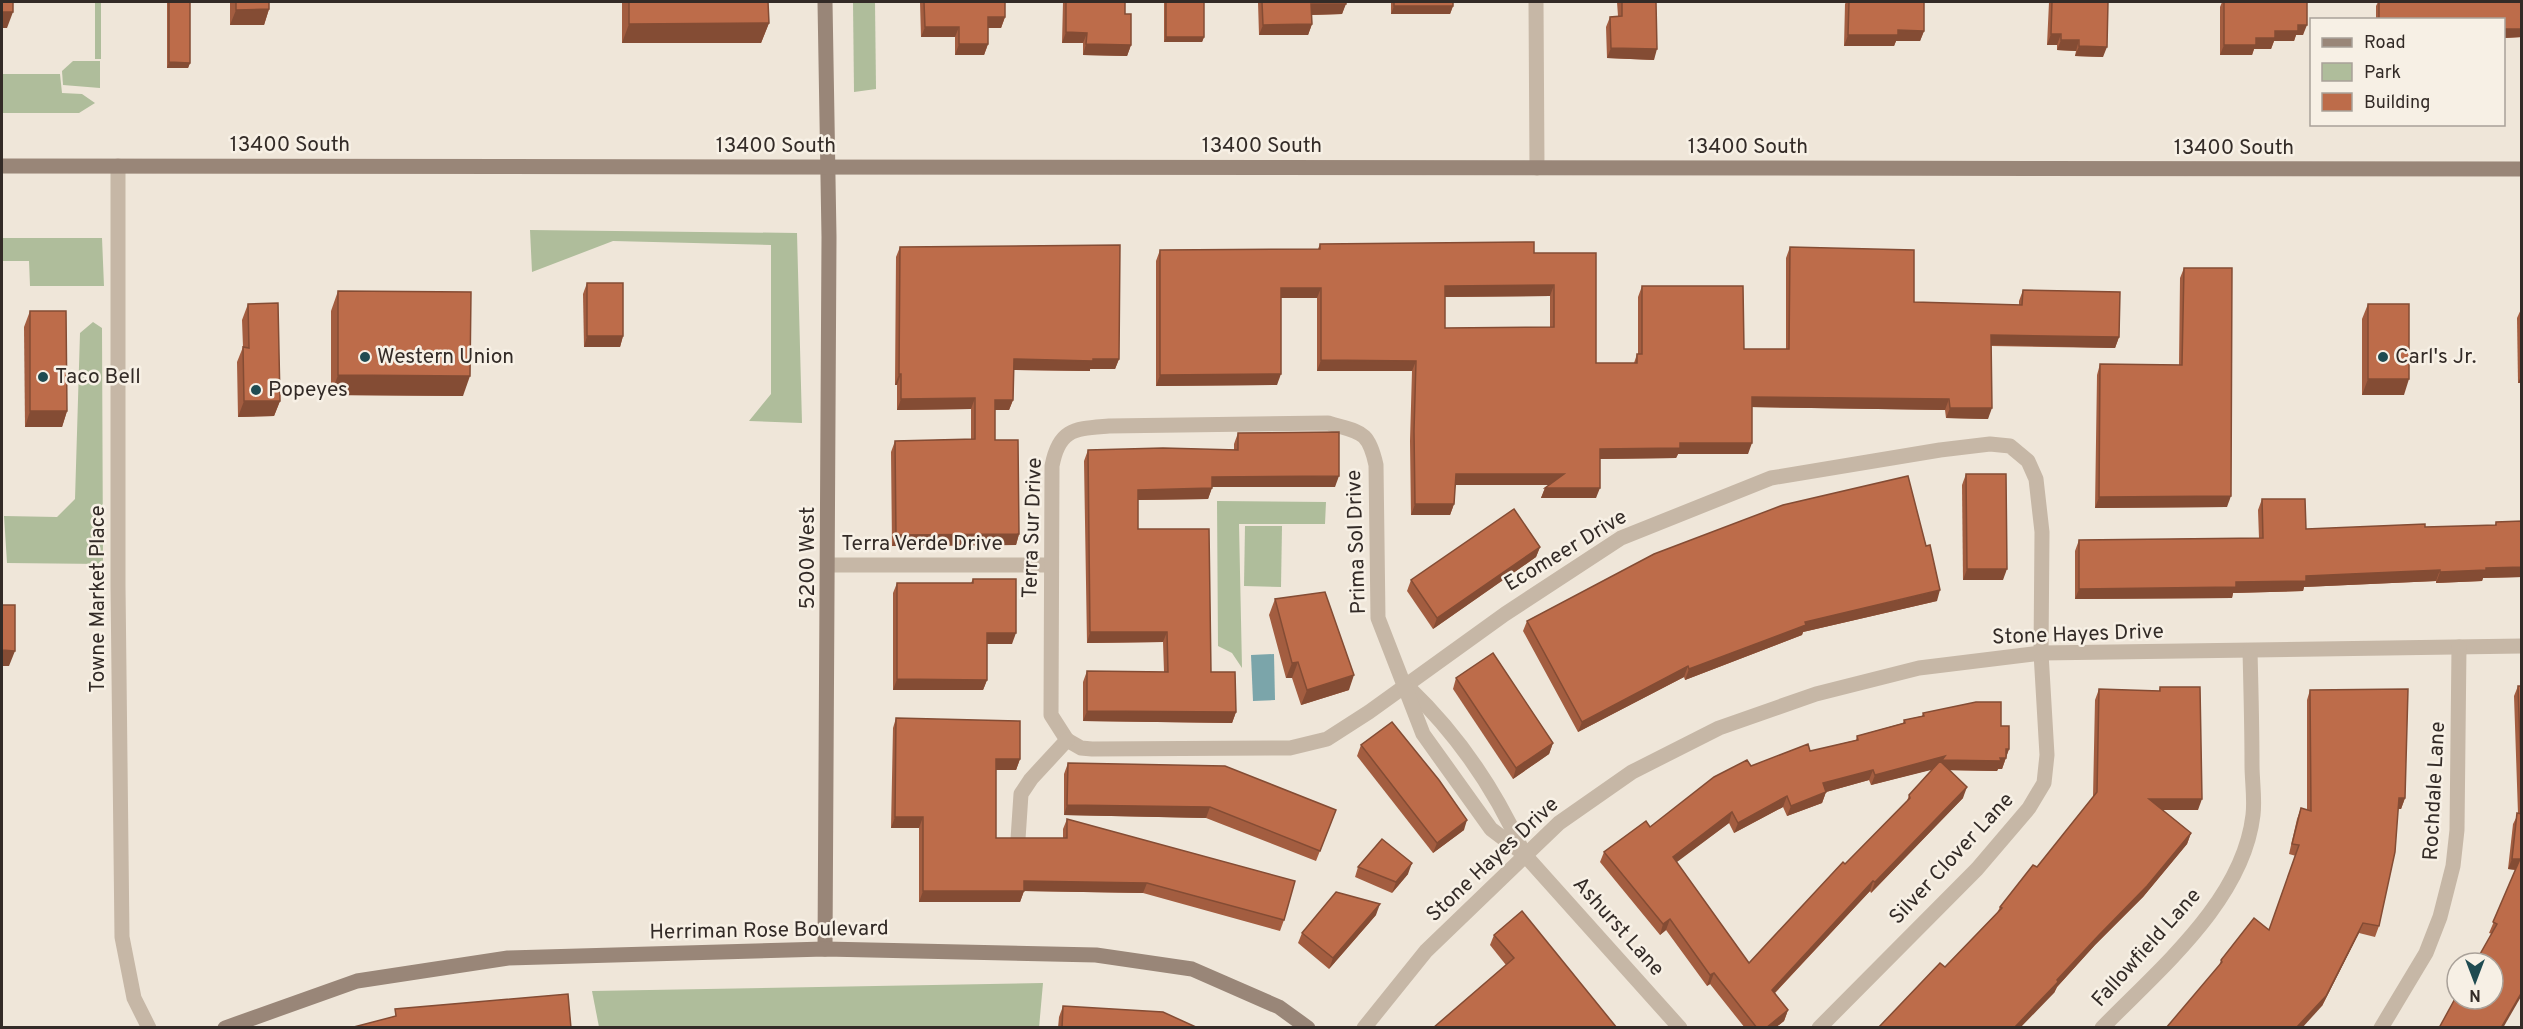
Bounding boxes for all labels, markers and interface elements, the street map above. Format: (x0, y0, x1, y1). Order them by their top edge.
legend (2310, 18, 2505, 126)
text: Road (2364, 32, 2406, 55)
text: Park (2364, 62, 2401, 85)
text: Building (2364, 92, 2430, 115)
street label: 13400 South (230, 132, 350, 159)
street label: 13400 South (716, 133, 836, 160)
street label: 13400 South (1202, 133, 1322, 160)
street label: 13400 South (1688, 134, 1808, 161)
street label: 13400 South (2174, 135, 2294, 162)
place label: Western Union (377, 344, 514, 371)
place label: Carl's Jr. (2395, 344, 2476, 371)
marker: Western Union (358, 350, 372, 364)
marker: Carl's Jr. (2376, 350, 2390, 364)
place label: Taco Bell (55, 364, 141, 391)
marker: Taco Bell (36, 370, 50, 384)
place label: Popeyes (268, 377, 348, 404)
marker: Popeyes (249, 383, 263, 397)
street label: Terra Sur Drive (1017, 457, 1049, 599)
street label: Prima Sol Drive (1341, 469, 1373, 615)
street label: Ecomeer Drive (1500, 504, 1632, 598)
street label: Towne Market Place (85, 505, 112, 693)
street label: 5200 West (795, 507, 822, 609)
street label: Terra Verde Drive (841, 531, 1003, 558)
street label: Stone Hayes Drive (1992, 619, 2164, 651)
street label: Rochdale Lane (2418, 721, 2452, 861)
street label: Silver Clover Lane (1884, 787, 2020, 931)
street label: Stone Hayes Drive (1421, 792, 1565, 928)
street label: Ashurst Lane (1566, 872, 1670, 982)
street label: Fallowfield Lane (2086, 883, 2208, 1013)
street label: Herriman Rose Boulevard (649, 915, 889, 947)
north arrow (2445, 951, 2505, 1011)
text: N (2469, 984, 2481, 1004)

